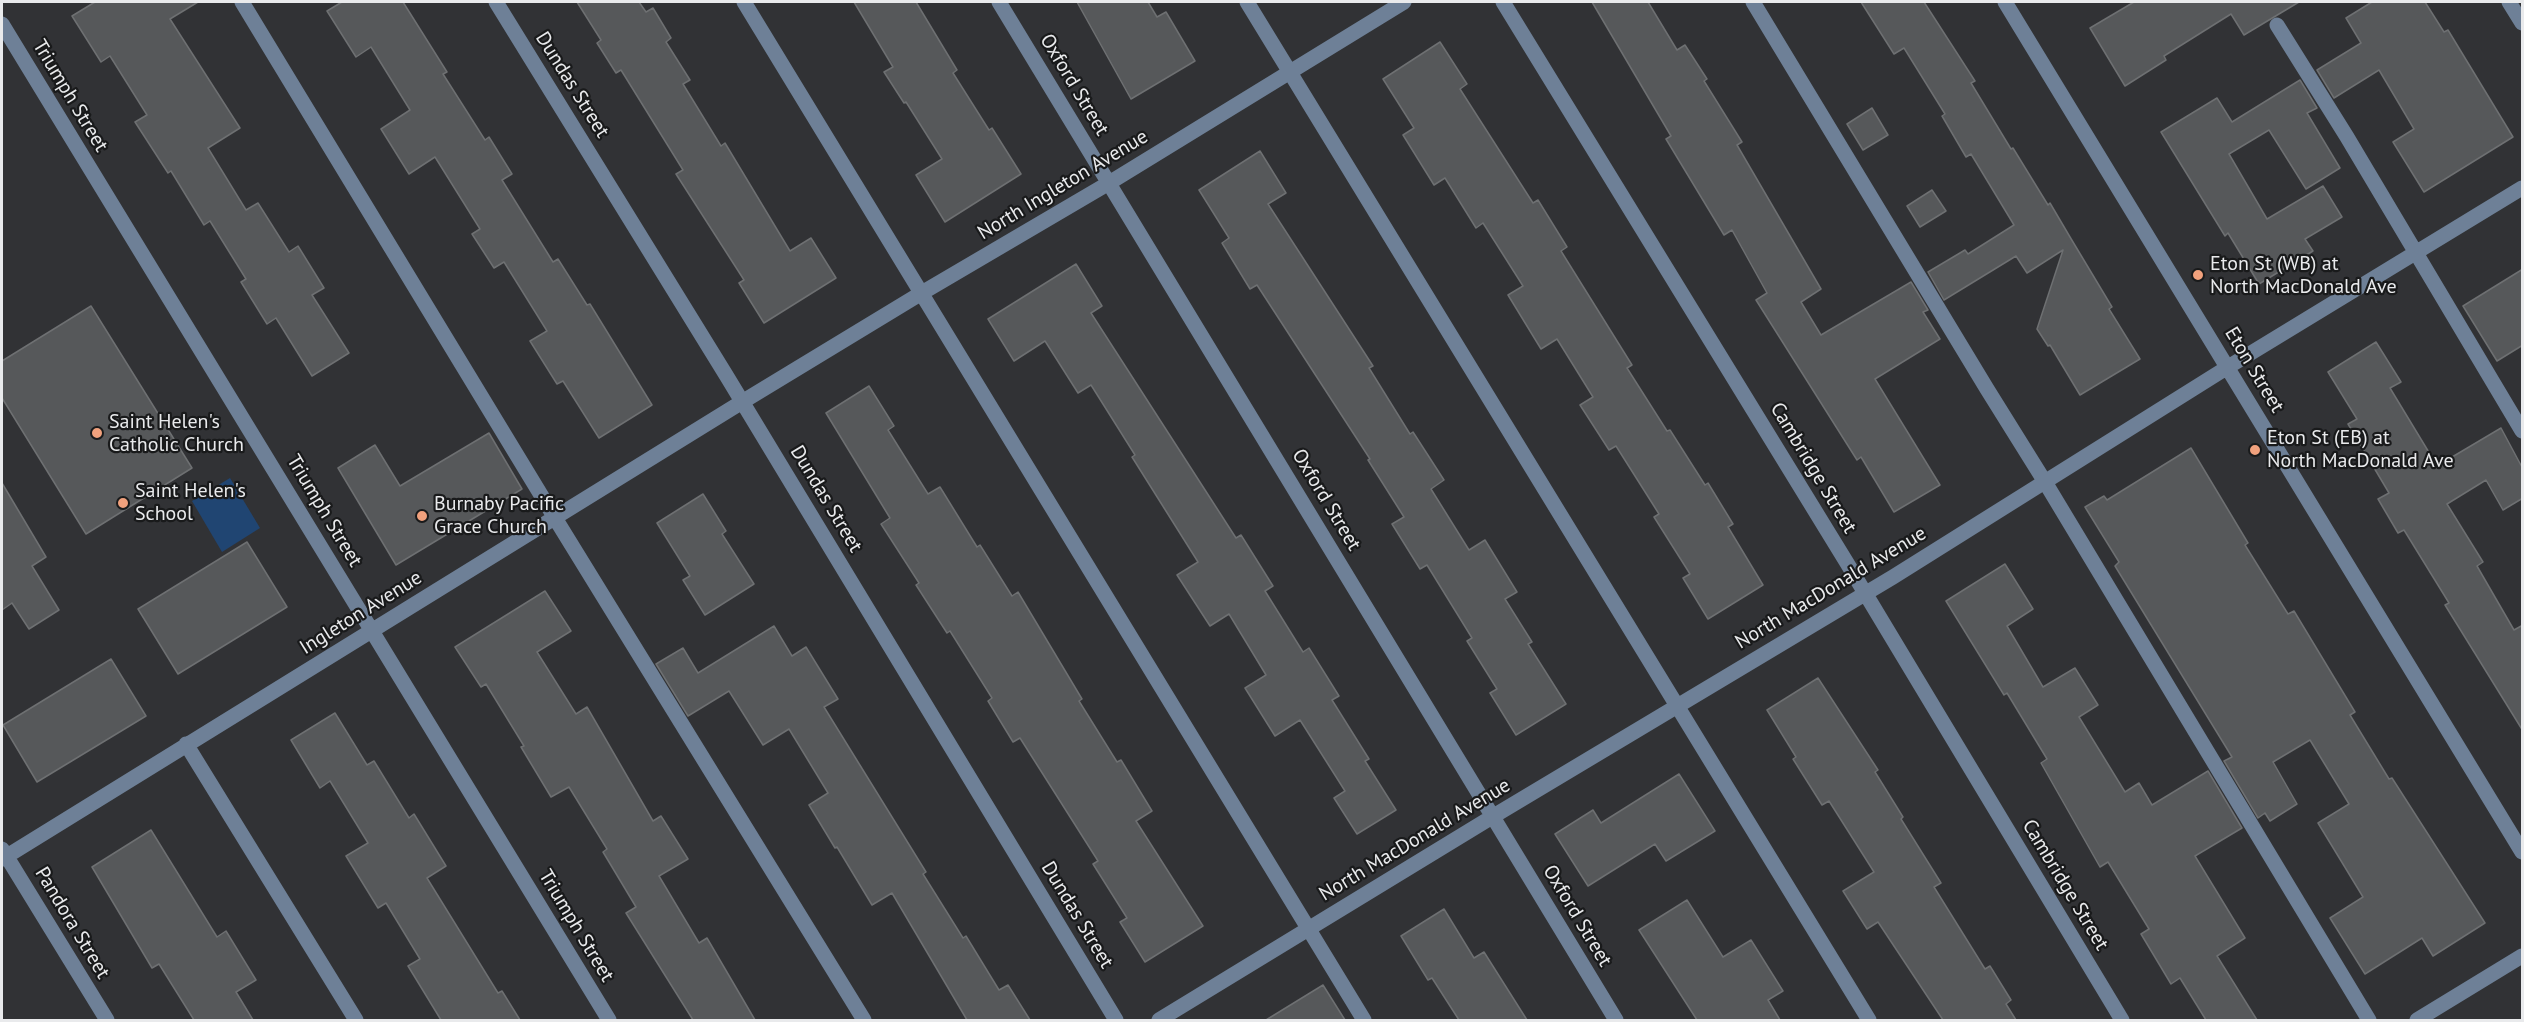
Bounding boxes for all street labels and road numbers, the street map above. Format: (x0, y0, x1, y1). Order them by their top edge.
street label: Dundas Street (530, 28, 614, 142)
street label: Oxford Street (1034, 30, 1114, 140)
street label: Triumph Street (27, 36, 113, 156)
street label: North Ingleton Avenue (974, 125, 1152, 245)
street label: Eton Street (2219, 323, 2289, 417)
street label: Cambridge Street (1765, 398, 1861, 538)
street label: Dundas Street (785, 441, 867, 557)
street label: Oxford Street (1286, 445, 1366, 555)
street label: Triumph Street (281, 451, 367, 571)
street label: North MacDonald Avenue (1731, 521, 1931, 655)
street label: Ingleton Avenue (295, 566, 427, 660)
street label: North MacDonald Avenue (1315, 773, 1515, 907)
street label: Cambridge Street (2017, 815, 2113, 955)
street label: Dundas Street (1036, 857, 1118, 973)
street label: Oxford Street (1537, 861, 1617, 971)
street label: Pandora Street (29, 863, 115, 983)
street label: Triumph Street (533, 866, 619, 986)

